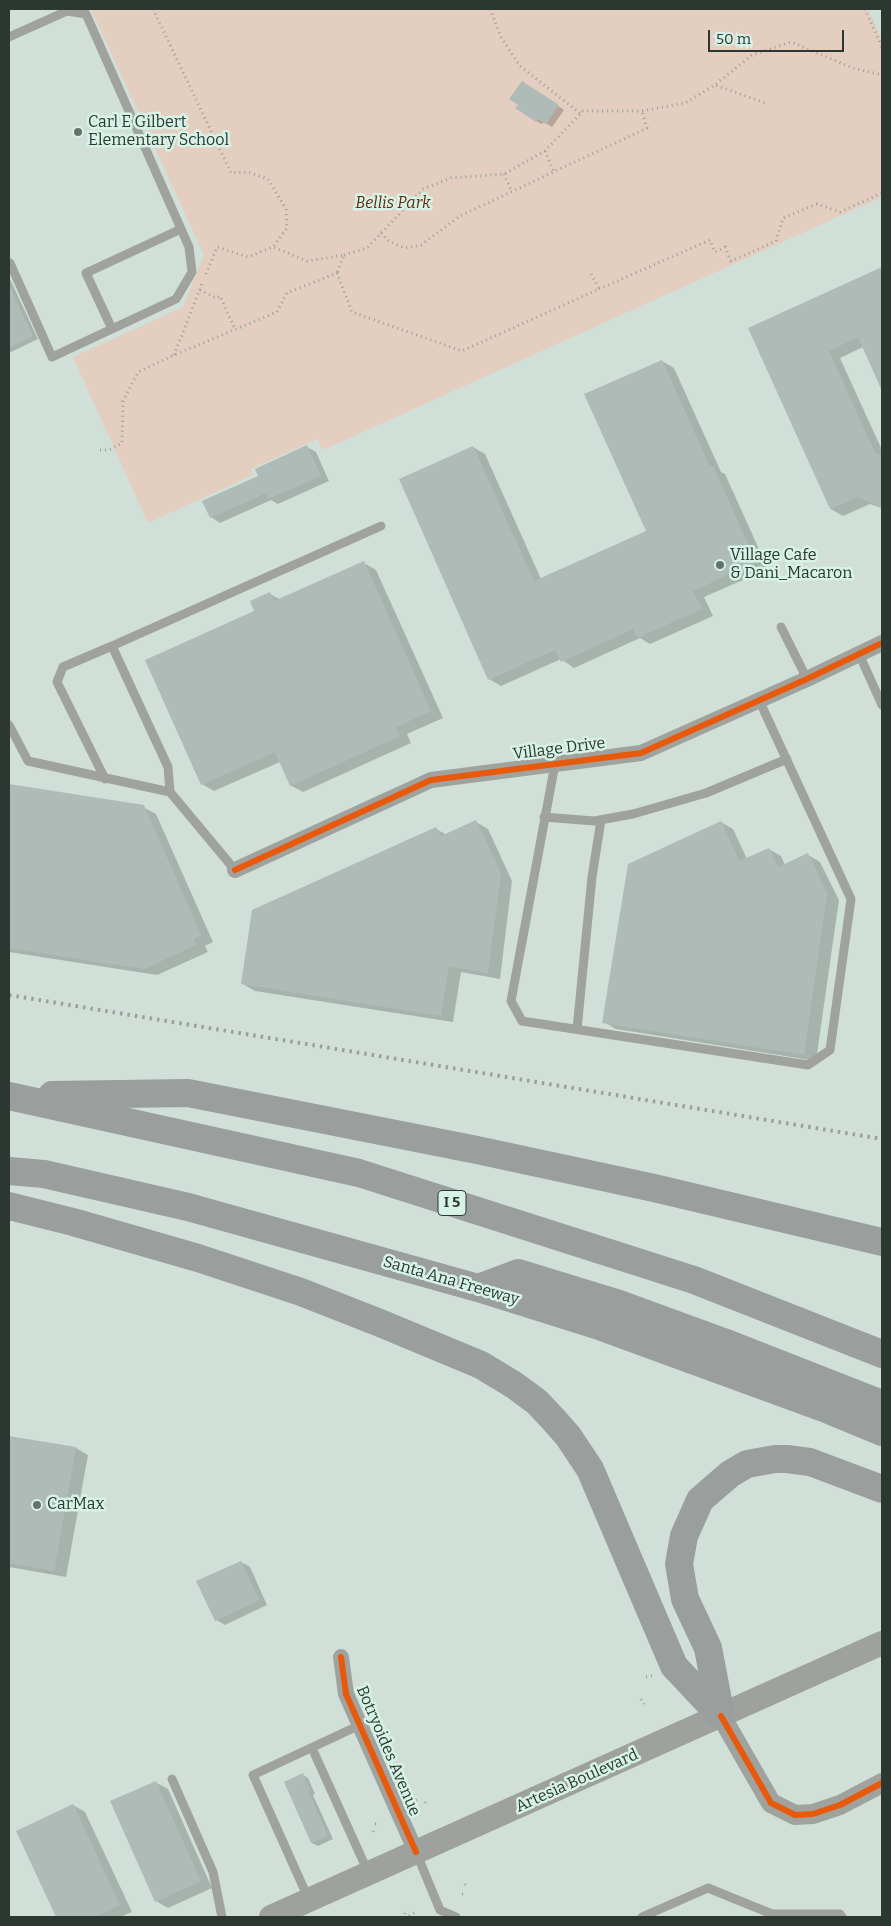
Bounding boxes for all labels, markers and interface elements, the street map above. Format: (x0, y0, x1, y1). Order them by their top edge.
scale bar (711, 20, 847, 52)
text: 50 m (716, 30, 751, 48)
place label: Carl E Gilbert Elementary School (88, 113, 229, 151)
marker: Carl E Gilbert Elementary School (72, 126, 84, 138)
park label: Bellis Park (355, 194, 431, 214)
place label: Village Cafe & Dani_Macaron (730, 546, 852, 584)
marker: Village Cafe & Dani_Macaron (714, 559, 726, 571)
street label: Village Drive (512, 734, 606, 764)
road number: I 5 (438, 1190, 466, 1216)
street label: Santa Ana Freeway (381, 1252, 521, 1310)
place label: CarMax (47, 1495, 104, 1515)
marker: CarMax (31, 1499, 43, 1511)
street label: Botryoides Avenue (352, 1683, 424, 1819)
street label: Artesia Boulevard (513, 1745, 641, 1817)

